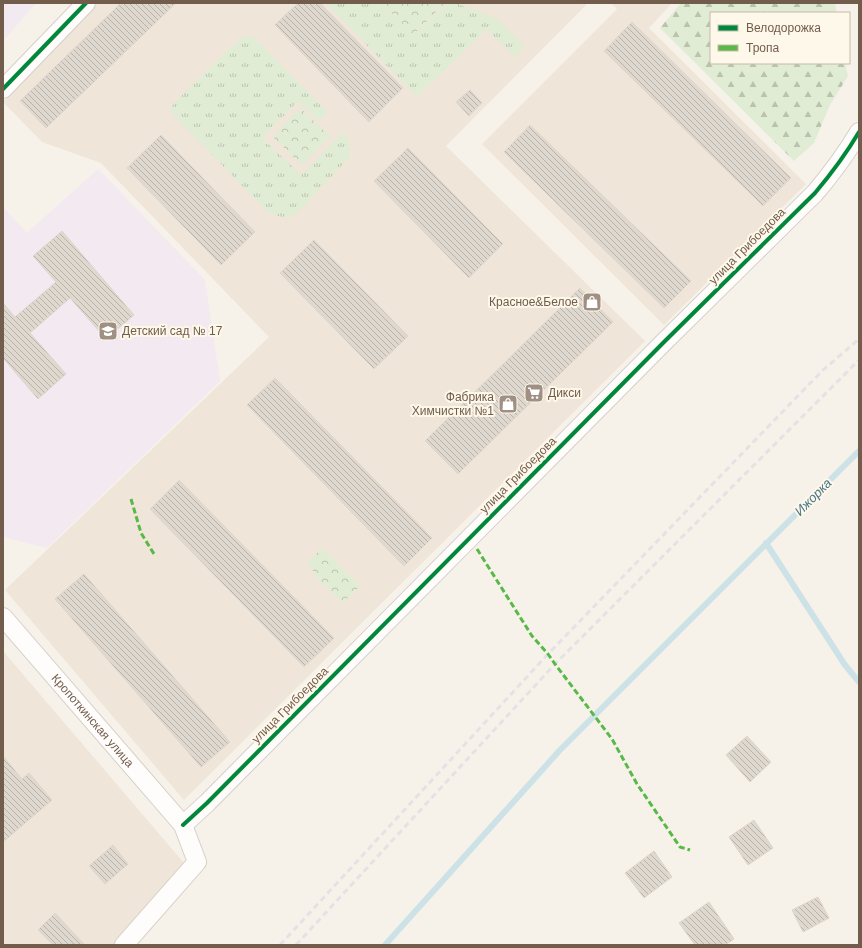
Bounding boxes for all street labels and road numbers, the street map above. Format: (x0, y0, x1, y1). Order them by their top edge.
street label: улица Грибоедова (706, 205, 788, 287)
street label: улица Грибоедова (477, 434, 559, 516)
street label: улица Грибоедова (249, 664, 331, 746)
street label: Кропоткинская улица (49, 671, 137, 770)

